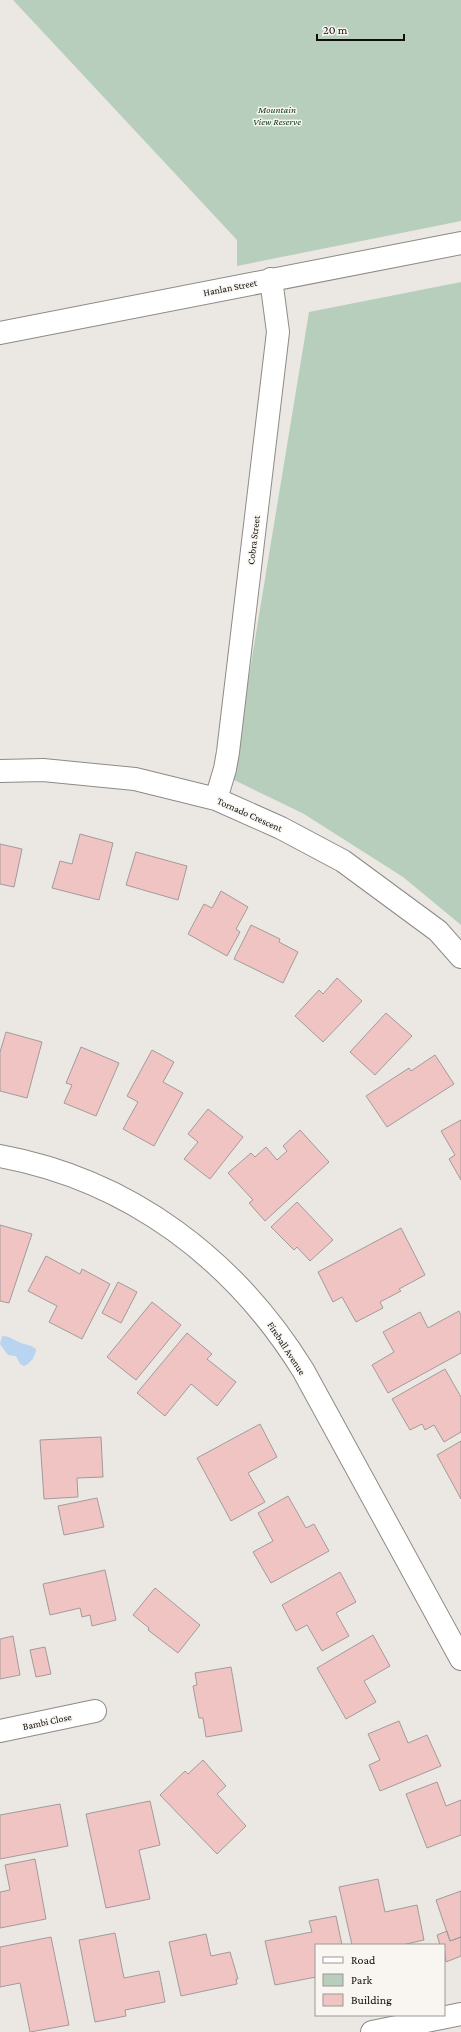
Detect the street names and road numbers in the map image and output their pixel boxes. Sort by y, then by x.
street label: Hanlan Street [202,277,259,298]
street label: Cobra Street [245,514,262,565]
street label: Tornado Crescent [215,795,285,834]
street label: Fireball Avenue [265,1319,308,1378]
street label: Bambi Close [22,1711,73,1732]

